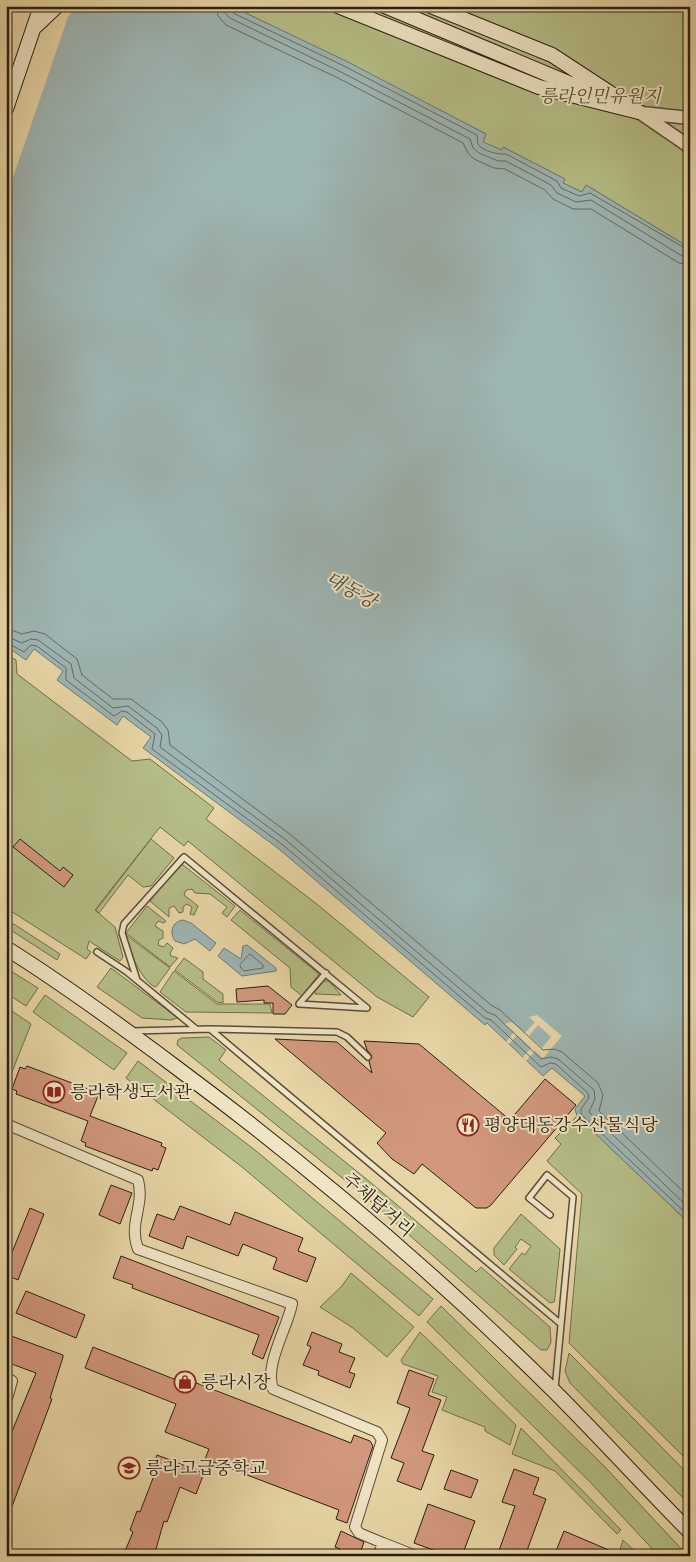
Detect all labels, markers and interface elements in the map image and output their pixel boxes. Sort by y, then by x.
park label: 릉라인민유원지 [539,85,662,108]
water label: 대동강 [321,566,383,615]
library icon: 릉라학생도서관 [42,1080,66,1104]
place label: 릉라학생도서관 [70,1081,192,1104]
restaurant icon: 평양대동강수산물식당 [456,1113,480,1137]
place label: 평양대동강수산물식당 [484,1114,658,1137]
street label: 주체탑거리 [338,1168,418,1242]
shop icon: 릉라시장 [173,1370,197,1394]
place label: 릉라시장 [201,1371,271,1394]
school or university icon: 릉라고급중학교 [117,1456,141,1480]
place label: 릉라고급중학교 [145,1457,267,1480]

